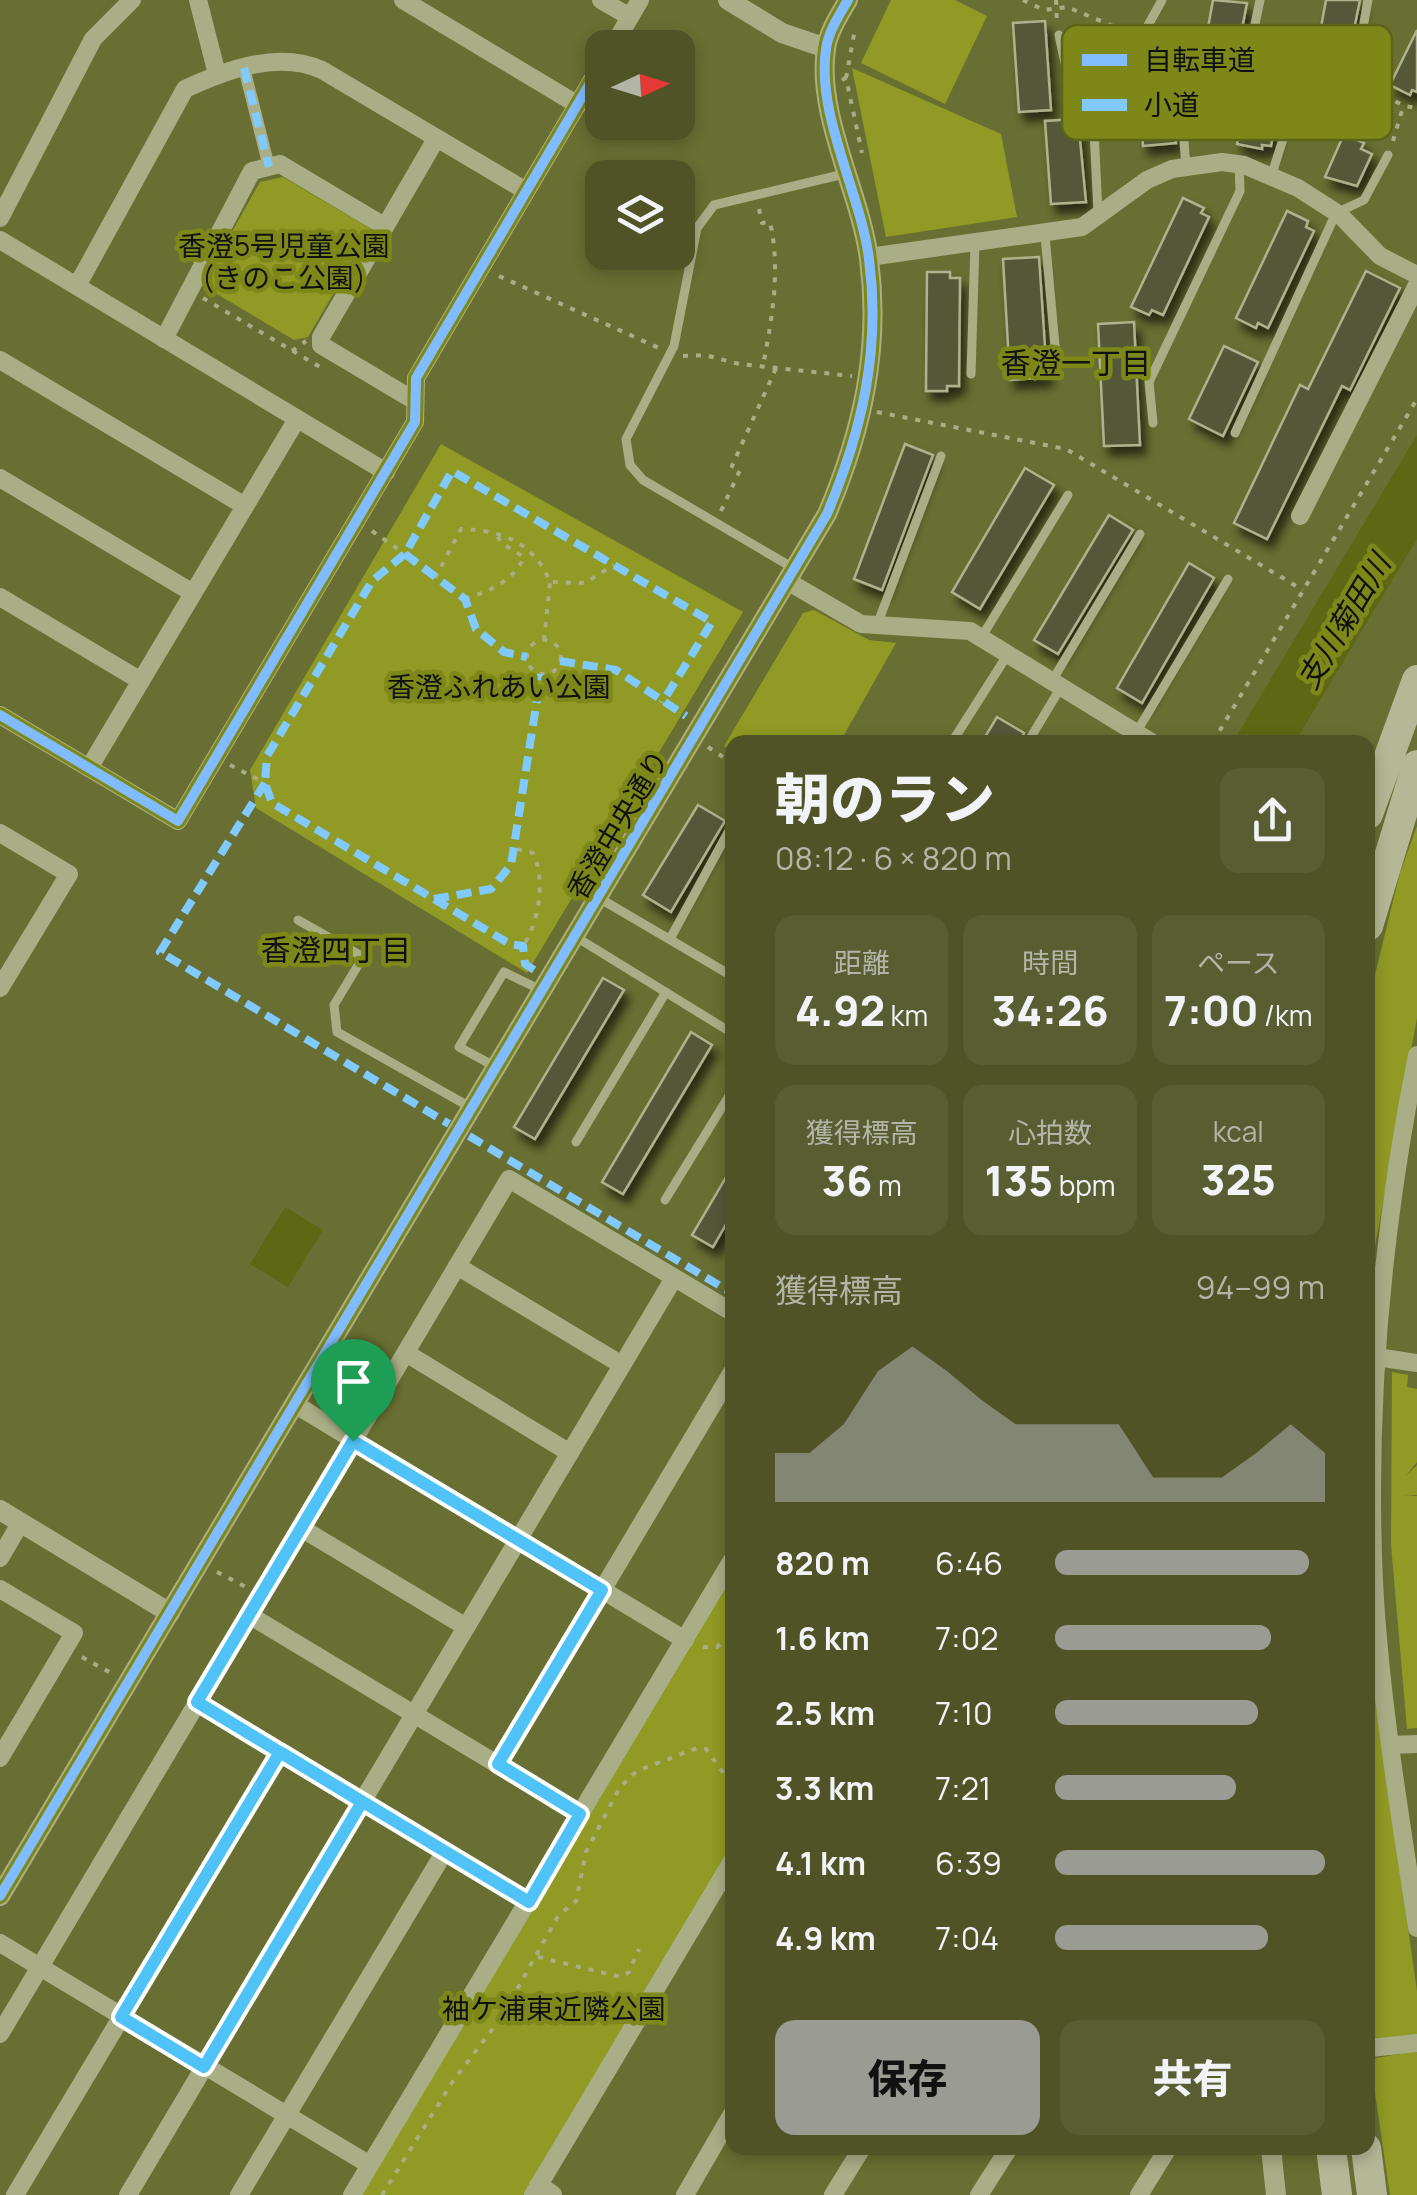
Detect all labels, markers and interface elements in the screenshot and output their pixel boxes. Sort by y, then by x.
legend [1062,25,1392,140]
north arrow [585,30,695,140]
map controls [585,30,695,270]
text: 自転車道 [1144,40,1256,78]
text: 小道 [1144,85,1200,123]
button: layers [585,160,695,270]
park label: 香澄5号児童公園 (きのこ公園) [178,226,390,296]
district label: 香澄一丁目 [1001,342,1151,383]
water label: 支川菊田川 [1287,544,1401,696]
park label: 香澄ふれあい公園 [387,667,611,705]
street label: 香澄中央通り [557,742,677,906]
text: 朝のラン [775,760,995,836]
button: share [1220,768,1325,873]
text: 08:12 · 6 × 820 m [775,836,1012,880]
district label: 香澄四丁目 [261,929,411,970]
text: 距離 [834,943,890,981]
text: 時間 [1022,943,1078,981]
text: ペース [1197,943,1280,981]
text: 4.92 [795,981,885,1039]
text: 34:26 [991,981,1109,1039]
text: 7:00 [1164,981,1259,1039]
text: km [885,996,928,1034]
text: /km [1259,996,1313,1034]
text: kcal [1213,1112,1264,1150]
text: 獲得標高 [806,1113,918,1151]
text: 心拍数 [1008,1113,1092,1151]
text: 325 [1201,1150,1276,1208]
text: 36 [822,1151,872,1209]
text: 135 [984,1151,1053,1209]
text: m [872,1166,902,1204]
text: bpm [1053,1166,1116,1204]
text: 94–99 m [1196,1265,1325,1309]
text: 獲得標高 [775,1268,903,1312]
pin [311,1339,396,1442]
icon: arrive [326,1354,381,1409]
text: 820 m [775,1541,870,1585]
text: 6:46 [935,1541,1003,1585]
text: 1.6 km [775,1616,870,1660]
text: 7:02 [935,1616,998,1660]
text: 2.5 km [775,1691,875,1735]
text: 7:10 [935,1691,993,1735]
text: 3.3 km [775,1766,874,1810]
text: 7:21 [935,1766,991,1810]
text: 4.1 km [775,1841,866,1885]
text: 6:39 [935,1841,1002,1885]
text: 4.9 km [775,1916,876,1960]
text: 7:04 [935,1916,999,1960]
park label: 袖ケ浦東近隣公園 [442,1989,666,2027]
button: 保存 [775,2020,1040,2135]
button: 共有 [1060,2020,1325,2135]

